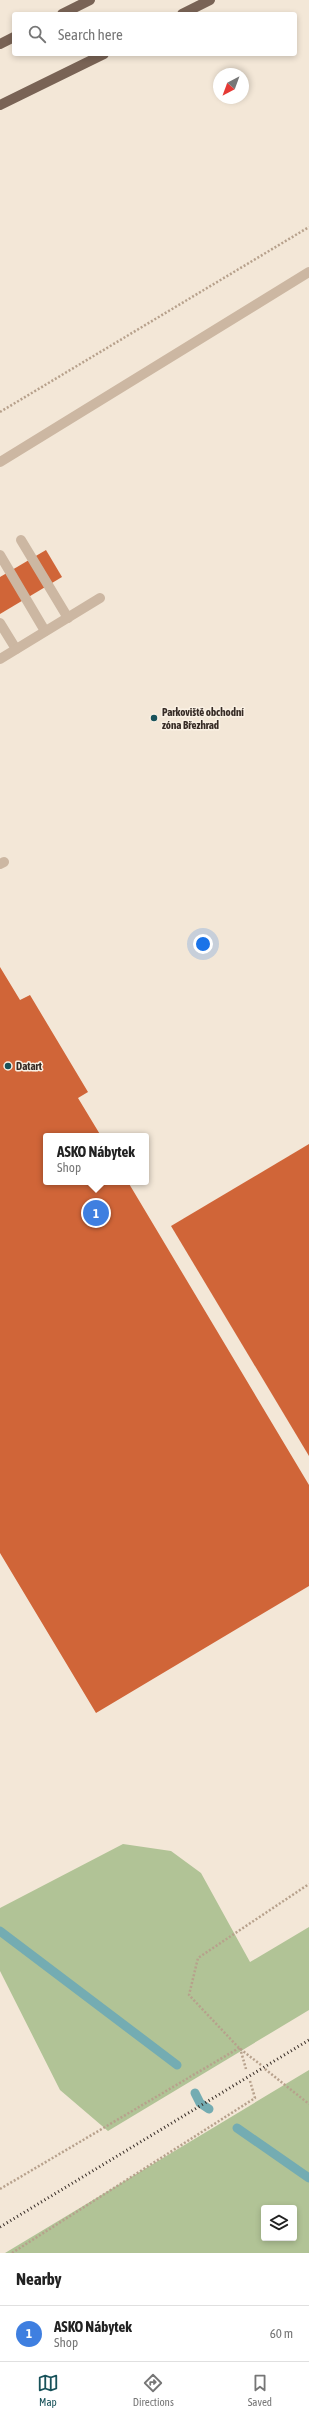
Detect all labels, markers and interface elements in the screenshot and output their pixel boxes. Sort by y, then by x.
search box [12,12,297,56]
icon: search [26,23,48,45]
text: Search here [58,26,123,43]
north arrow [213,68,249,104]
place label: Parkoviště obchodní zóna Březhrad [162,706,244,731]
marker: Parkoviště obchodní zóna Březhrad [149,713,159,723]
your location [193,934,213,954]
place label: Datart [16,1060,43,1072]
marker: Datart [3,1061,13,1071]
popup [43,1133,149,1185]
text: ASKO Nábytek [57,1143,135,1160]
text: Shop [57,1160,81,1175]
pin: 1 [83,1198,109,1228]
map controls [261,2205,297,2241]
button: layers [261,2205,297,2241]
text: Nearby [16,2269,62,2289]
text: ASKO Nábytek [54,2318,132,2335]
text: 1 [26,2326,32,2341]
text: 60 m [270,2326,293,2341]
text: Shop [54,2335,78,2350]
tab: Map [37,2372,59,2408]
tab: Directions [133,2372,174,2408]
tab: Saved [248,2372,272,2408]

